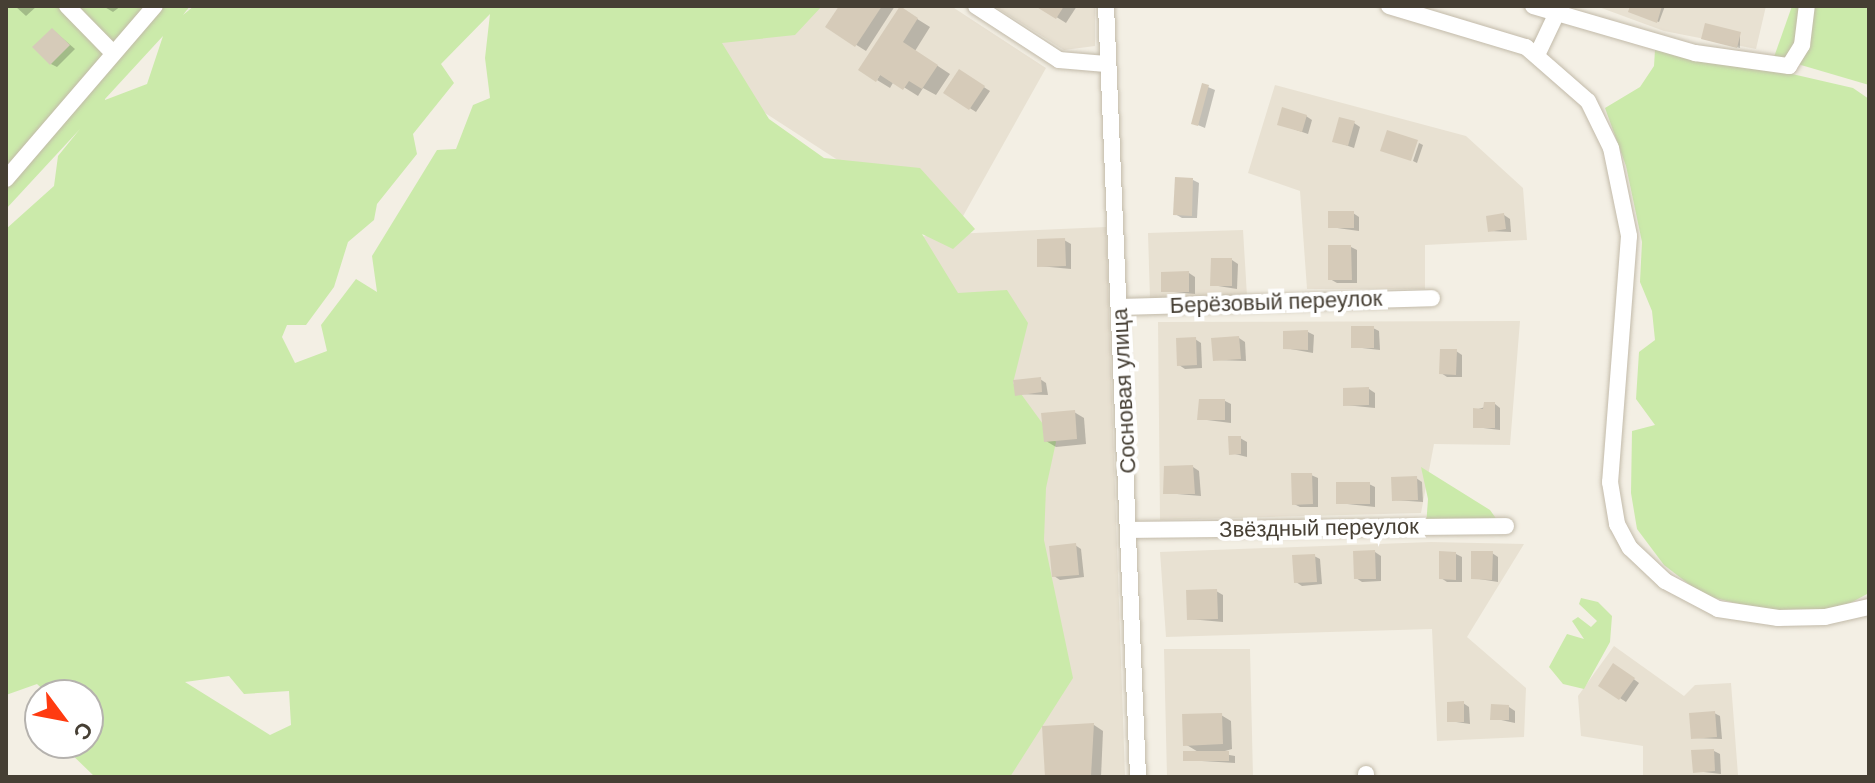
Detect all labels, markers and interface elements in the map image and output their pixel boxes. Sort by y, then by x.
street label: Берёзовый переулок [1169,285,1383,319]
street label: Сосновая улица [1106,308,1142,474]
street label: Звёздный переулок [1219,513,1419,543]
north arrow [24,679,104,759]
text: С [67,716,100,745]

